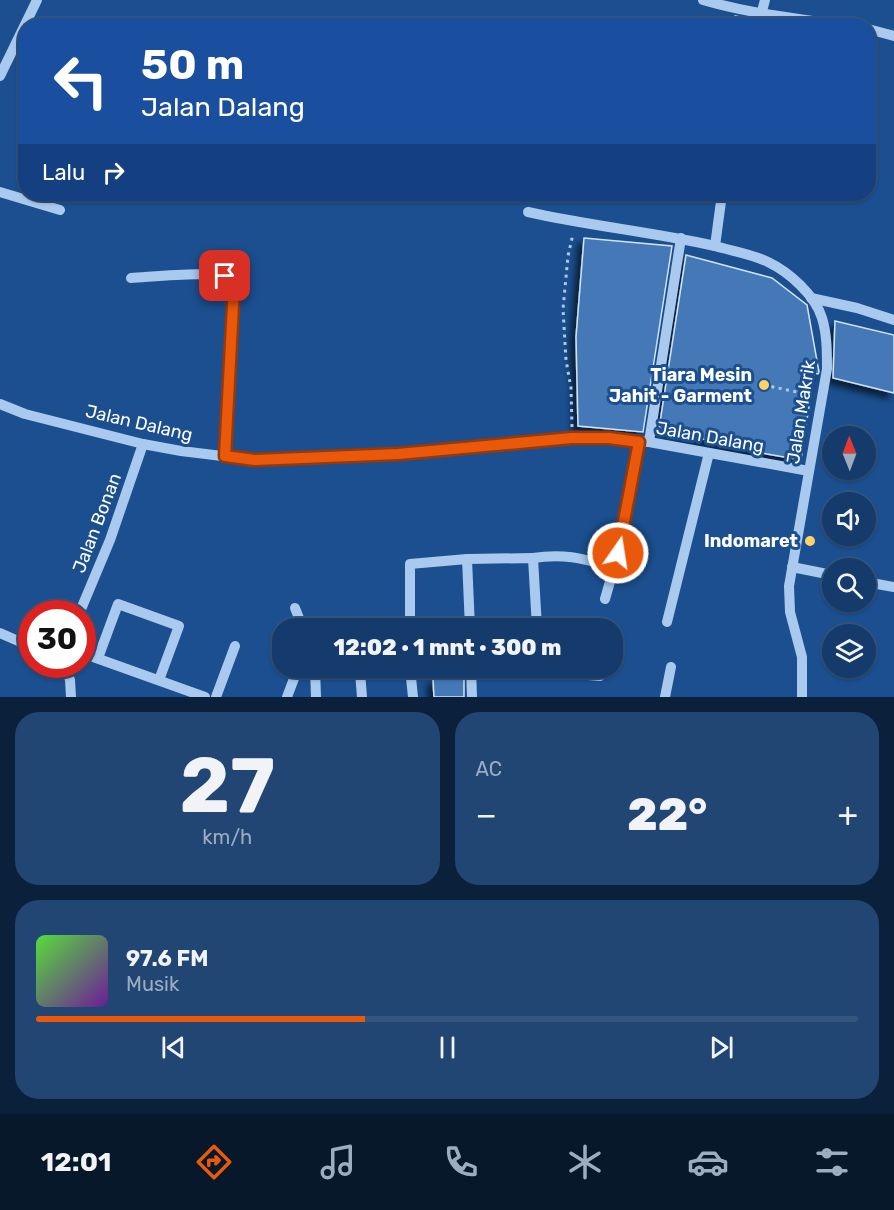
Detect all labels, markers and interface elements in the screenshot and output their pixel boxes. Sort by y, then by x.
text: 50 m [141,40,244,90]
icon: left [42,42,120,120]
text: Jalan Dalang [141,91,305,123]
icon: right [97,156,130,189]
text: Lalu [42,159,85,186]
pin [199,250,250,301]
icon: arrive [208,259,241,292]
street label: Jalan Makrik [782,358,820,466]
place label: Tiara Mesin Jahit - Garment [609,364,752,407]
marker: Tiara Mesin Jahit - Garment [757,378,771,392]
street label: Jalan Dalang [83,400,195,446]
street label: Jalan Dalang [654,417,766,457]
north arrow [822,426,876,480]
map controls [822,426,876,678]
street label: Jalan Bonan [68,470,126,576]
button: sound [822,492,876,546]
position arrow [586,521,650,585]
place label: Indomaret [704,530,798,552]
marker: Indomaret [803,534,817,548]
button: search [822,558,876,612]
speed limit sign: 30 [18,600,96,678]
button: layers [822,624,876,678]
text: 12:02 · 1 mnt · 300 m [334,634,562,661]
text: 27 [180,739,275,832]
text: AC [476,757,502,781]
text: 22° [627,788,707,841]
text: − [476,795,497,834]
text: + [837,795,858,834]
text: km/h [202,825,252,849]
text: 97.6 FM [126,945,208,972]
text: Musik [126,972,179,996]
icon: previous [157,1031,190,1064]
icon: pause [431,1031,464,1064]
icon: next [705,1031,738,1064]
icon: directions [193,1141,235,1183]
icon: music [317,1141,359,1183]
icon: phone [440,1141,482,1183]
icon: climate [564,1141,606,1183]
icon: car [687,1141,729,1183]
icon: filters [811,1141,853,1183]
text: 12:01 [41,1146,111,1178]

